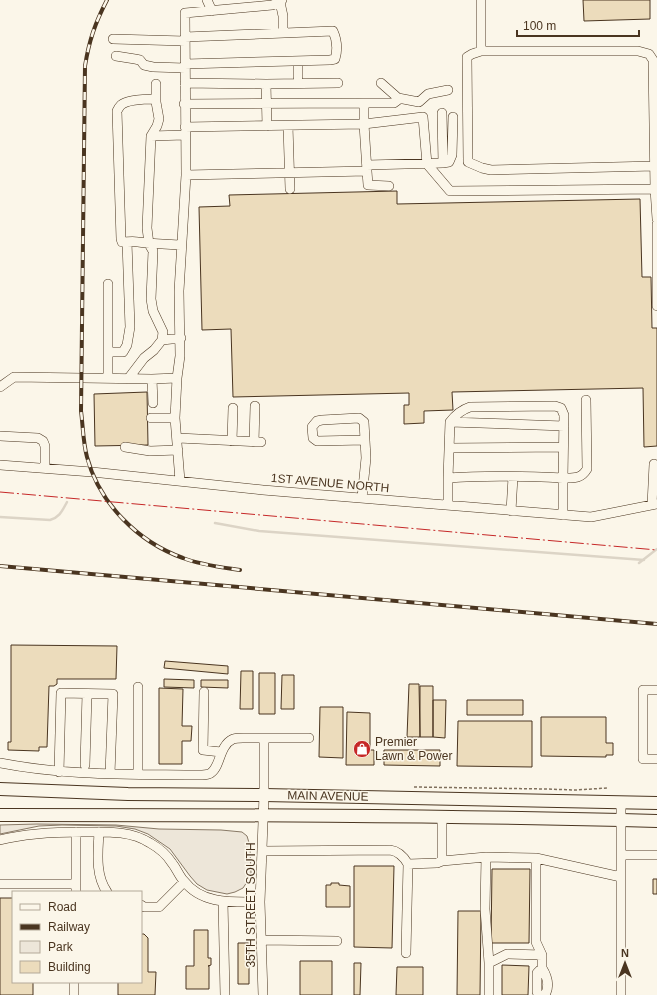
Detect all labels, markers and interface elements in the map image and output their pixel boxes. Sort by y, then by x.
scale bar [517,12,639,38]
text: 100 m [523,19,556,33]
street label: 1ST AVENUE NORTH [270,471,390,495]
place label: Premier Lawn & Power [375,735,452,763]
shop icon: Premier Lawn & Power [352,739,372,759]
street label: MAIN AVENUE [287,788,369,804]
street label: 35TH STREET SOUTH [244,842,258,968]
legend [12,891,142,983]
text: Road [48,900,77,914]
text: Railway [48,920,90,934]
text: Park [48,940,74,954]
north arrow [605,943,645,983]
text: N [621,947,629,959]
text: Building [48,960,91,974]

